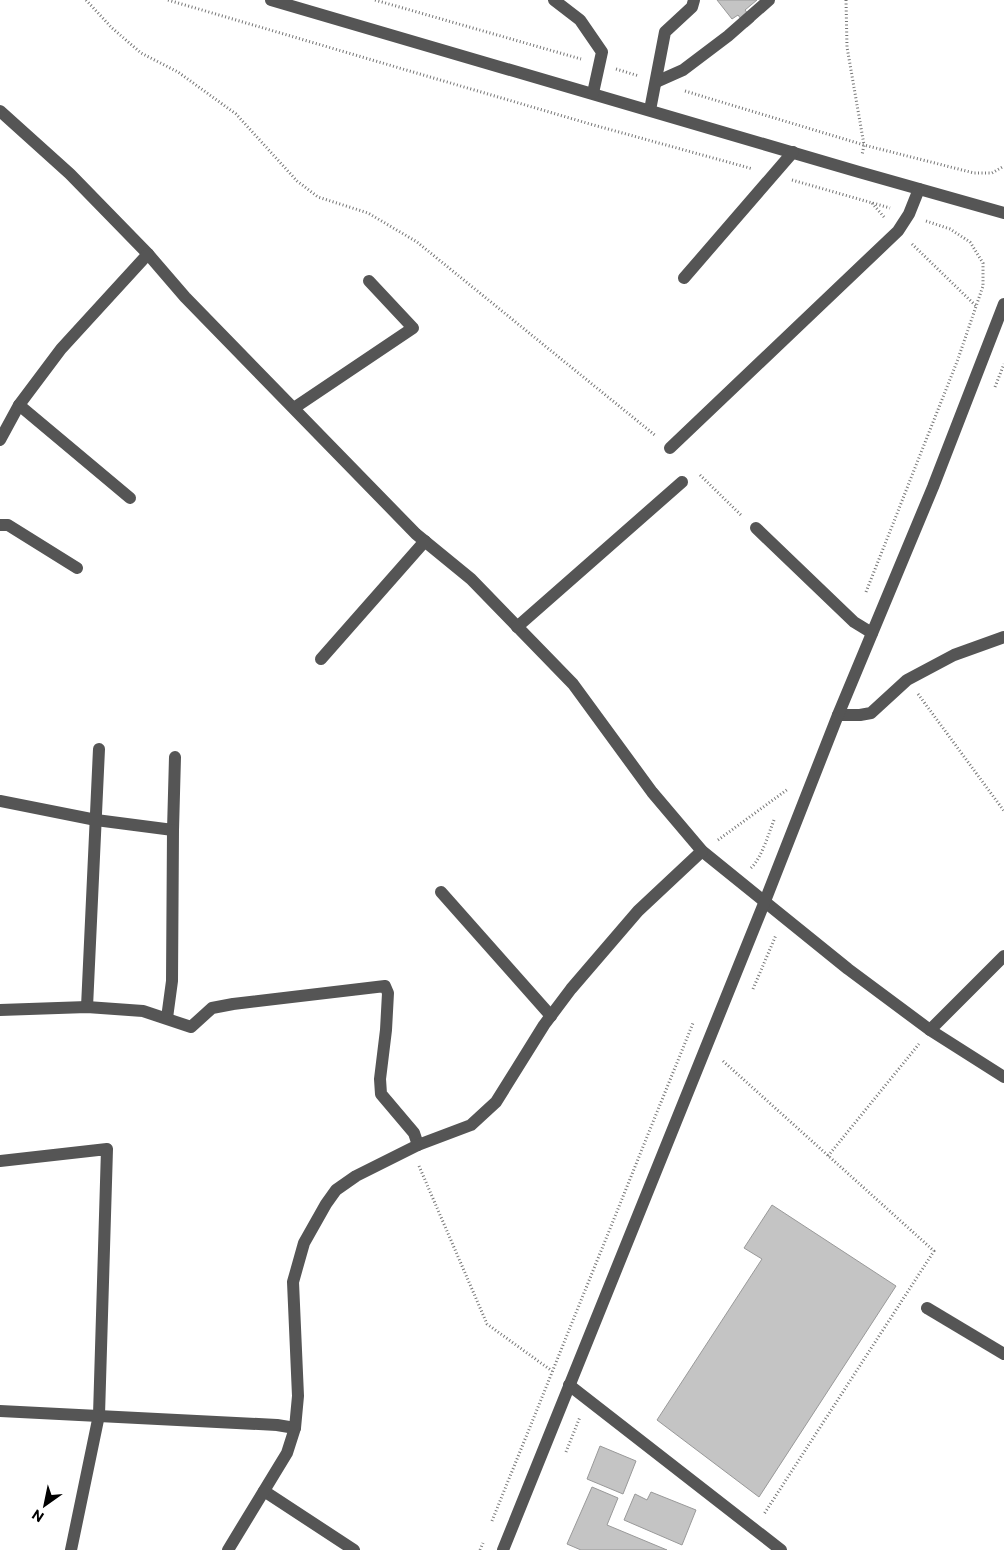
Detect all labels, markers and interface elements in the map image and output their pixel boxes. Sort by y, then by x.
north arrow [20,1480,70,1530]
text: N [29,1506,47,1526]

